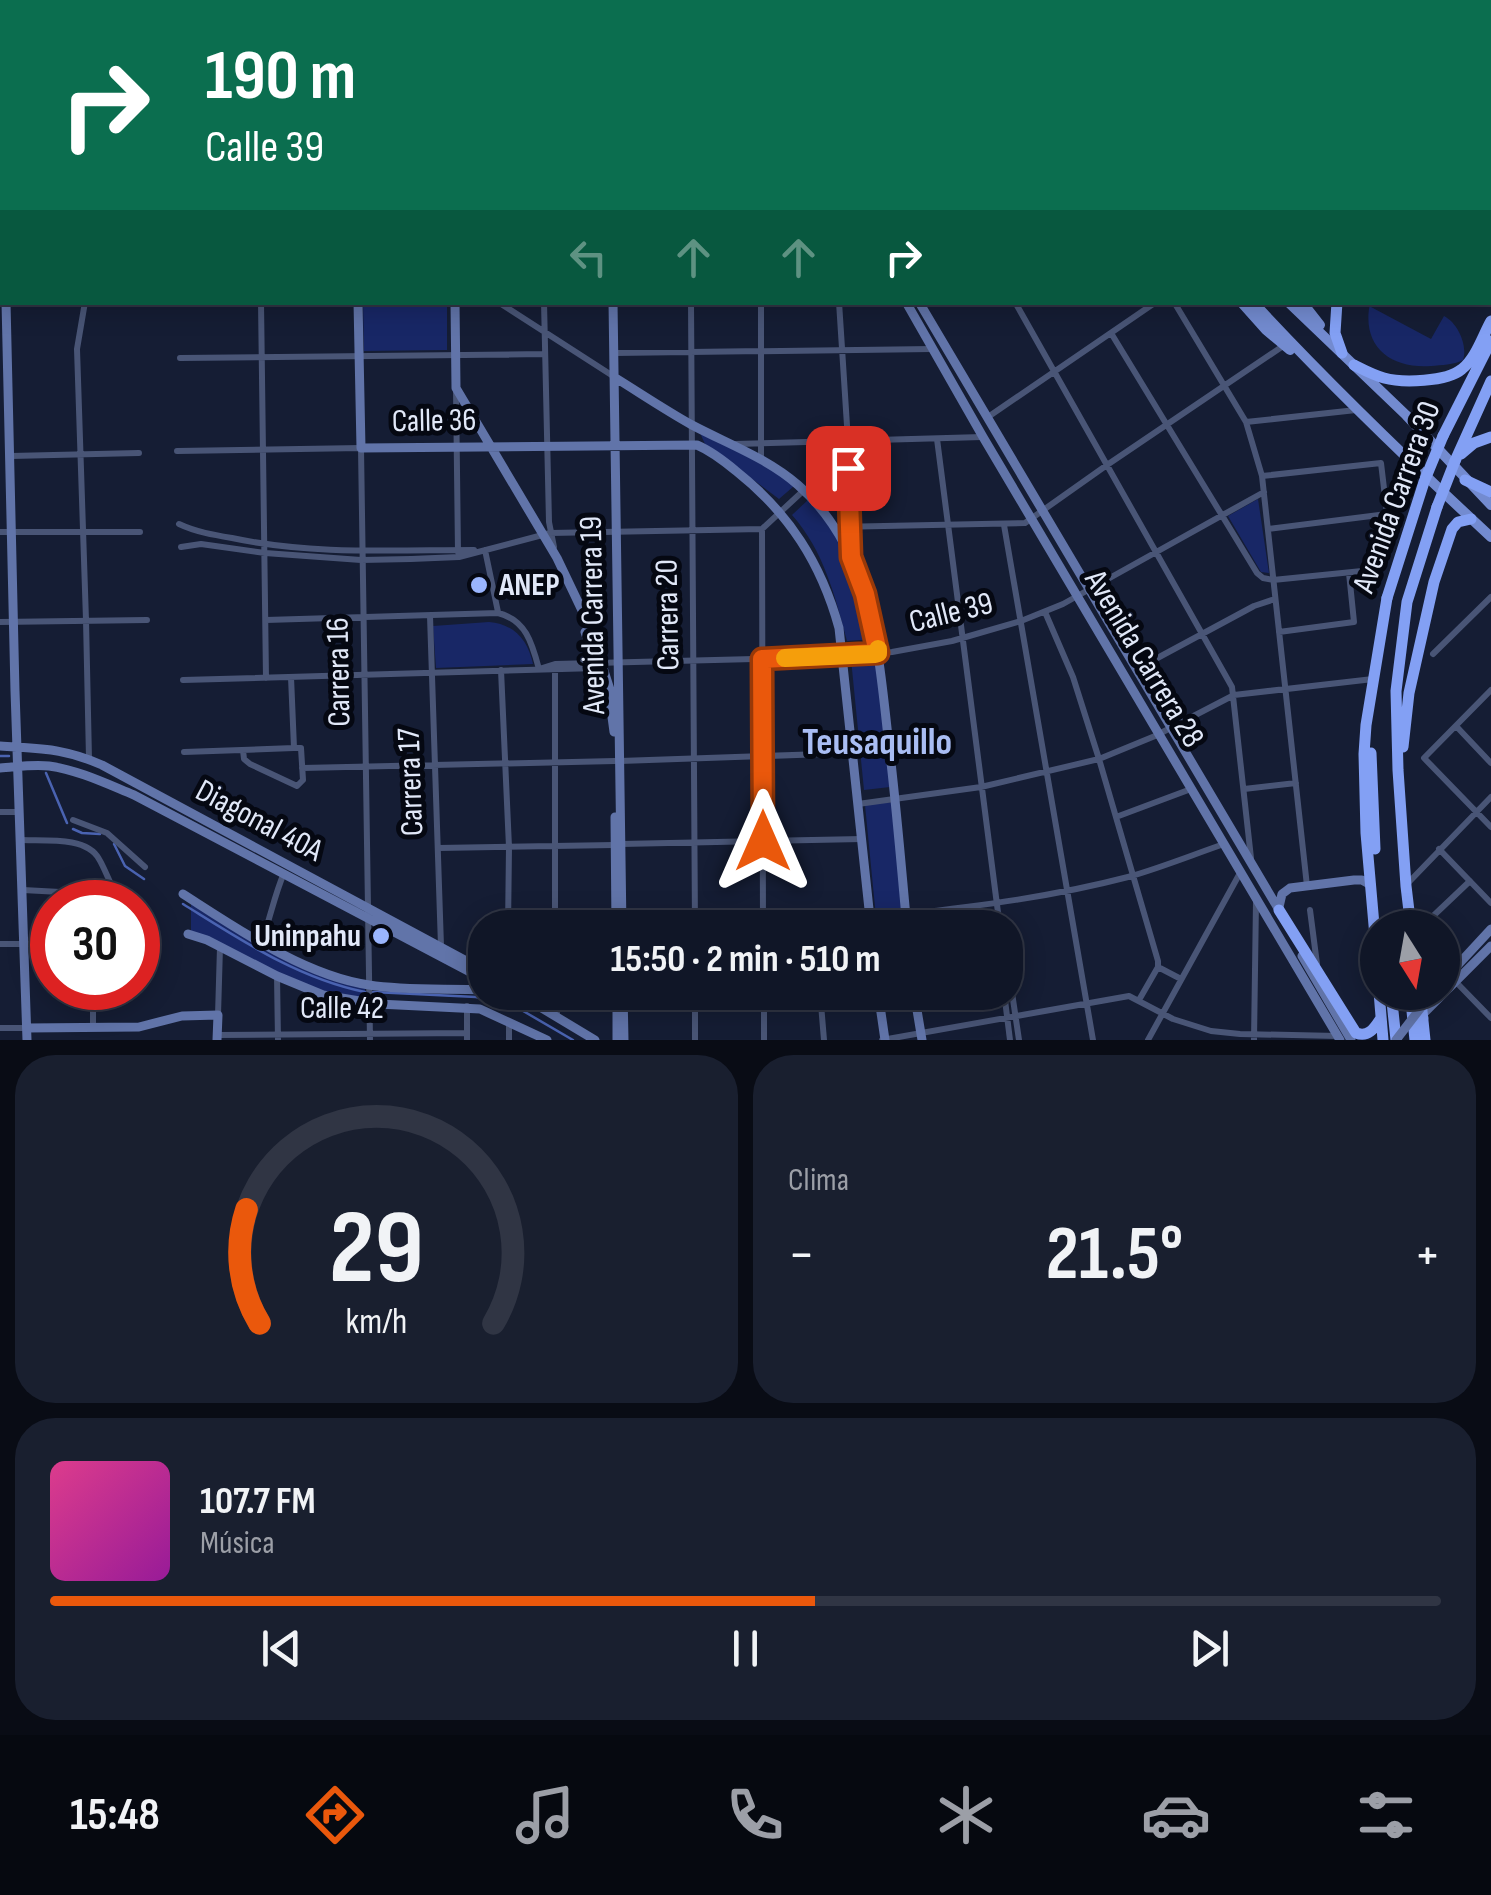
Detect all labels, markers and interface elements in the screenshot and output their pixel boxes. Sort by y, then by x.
text: 190 m [205,35,356,119]
icon: right [40,40,170,170]
text: Calle 39 [205,120,324,175]
icon: left [561,230,616,285]
icon: ahead [666,230,721,285]
icon: ahead [771,230,826,285]
icon: right [876,230,931,285]
street label: Avenida Carrera 30 [1344,396,1450,599]
street label: Calle 36 [391,401,477,441]
pin [806,426,891,511]
icon: arrive [821,441,876,496]
street label: Avenida Carrera 19 [572,516,614,715]
street label: Carrera 20 [648,559,688,671]
street label: Avenida Carrera 28 [1075,562,1212,755]
place label: ANEP [498,566,560,605]
marker: ANEP [468,574,490,596]
street label: Calle 39 [905,584,997,642]
street label: Carrera 16 [319,617,359,727]
district label: Teusaquillo [802,720,952,765]
street label: Carrera 17 [390,727,432,837]
street label: Diagonal 40A [189,771,329,871]
position arrow [711,789,815,893]
speed limit sign: 30 [30,880,160,1010]
north arrow [1360,910,1460,1010]
map controls [1360,910,1460,1010]
place label: Uninpahu [254,917,361,956]
marker: Uninpahu [370,925,392,947]
text: 15:50 · 2 min · 510 m [611,937,880,982]
street label: Calle 42 [300,989,384,1028]
text: Clima [788,1161,849,1200]
text: 29 [329,1187,424,1312]
text: 21.5° [1046,1210,1183,1301]
text: − [788,1222,815,1289]
text: + [1414,1222,1441,1289]
text: km/h [346,1301,407,1344]
text: 107.7 FM [200,1479,316,1524]
text: Música [200,1524,275,1563]
icon: previous [254,1621,309,1676]
icon: pause [718,1621,773,1676]
icon: next [1182,1621,1237,1676]
icon: directions [300,1780,370,1850]
icon: music [510,1780,580,1850]
icon: phone [720,1780,790,1850]
icon: climate [931,1780,1001,1850]
icon: car [1141,1780,1211,1850]
icon: filters [1351,1780,1421,1850]
text: 15:48 [70,1788,160,1843]

